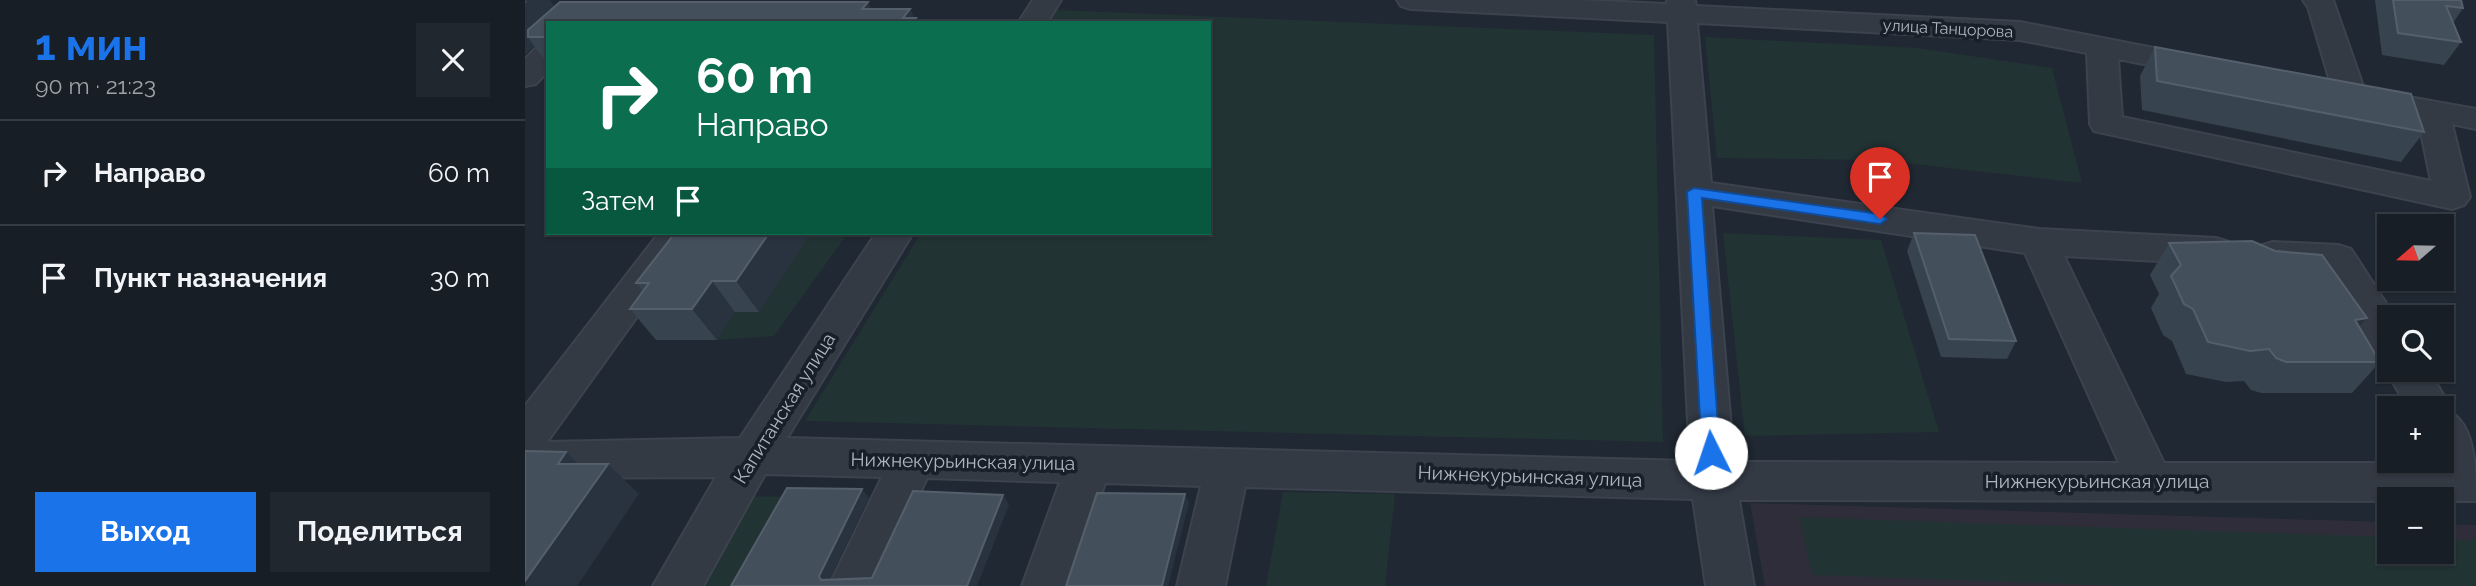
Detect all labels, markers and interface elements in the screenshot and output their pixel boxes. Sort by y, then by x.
street label: улица Танцорова [1882,16,2014,41]
text: 1 мин [35,21,148,70]
button: close [416,23,490,97]
text: 60 m [696,47,813,104]
icon: right [581,49,672,140]
text: 90 m · 21:23 [35,72,156,99]
text: Направо [696,106,828,143]
pin [1850,147,1910,219]
icon: right [35,154,73,192]
text: Направо [94,158,205,188]
text: 60 m [428,158,490,188]
icon: arrive [1861,158,1899,196]
icon: arrive [669,182,707,220]
text: Затем [581,186,655,216]
north arrow [2377,214,2453,290]
map controls [2377,214,2454,564]
icon: arrive [35,259,73,297]
text: Пункт назначения [94,263,327,293]
text: 30 m [430,263,490,293]
button: search [2377,305,2454,382]
street label: Капитанская улица [729,329,839,487]
button: + [2377,396,2454,473]
position arrow [1674,416,1748,490]
street label: Нижнекурьинская улица [851,448,1075,474]
street label: Нижнекурьинская улица [1417,461,1643,491]
street label: Нижнекурьинская улица [1985,470,2209,492]
button: − [2377,487,2454,564]
button: Выход [35,492,256,572]
button: Поделиться [270,492,490,572]

